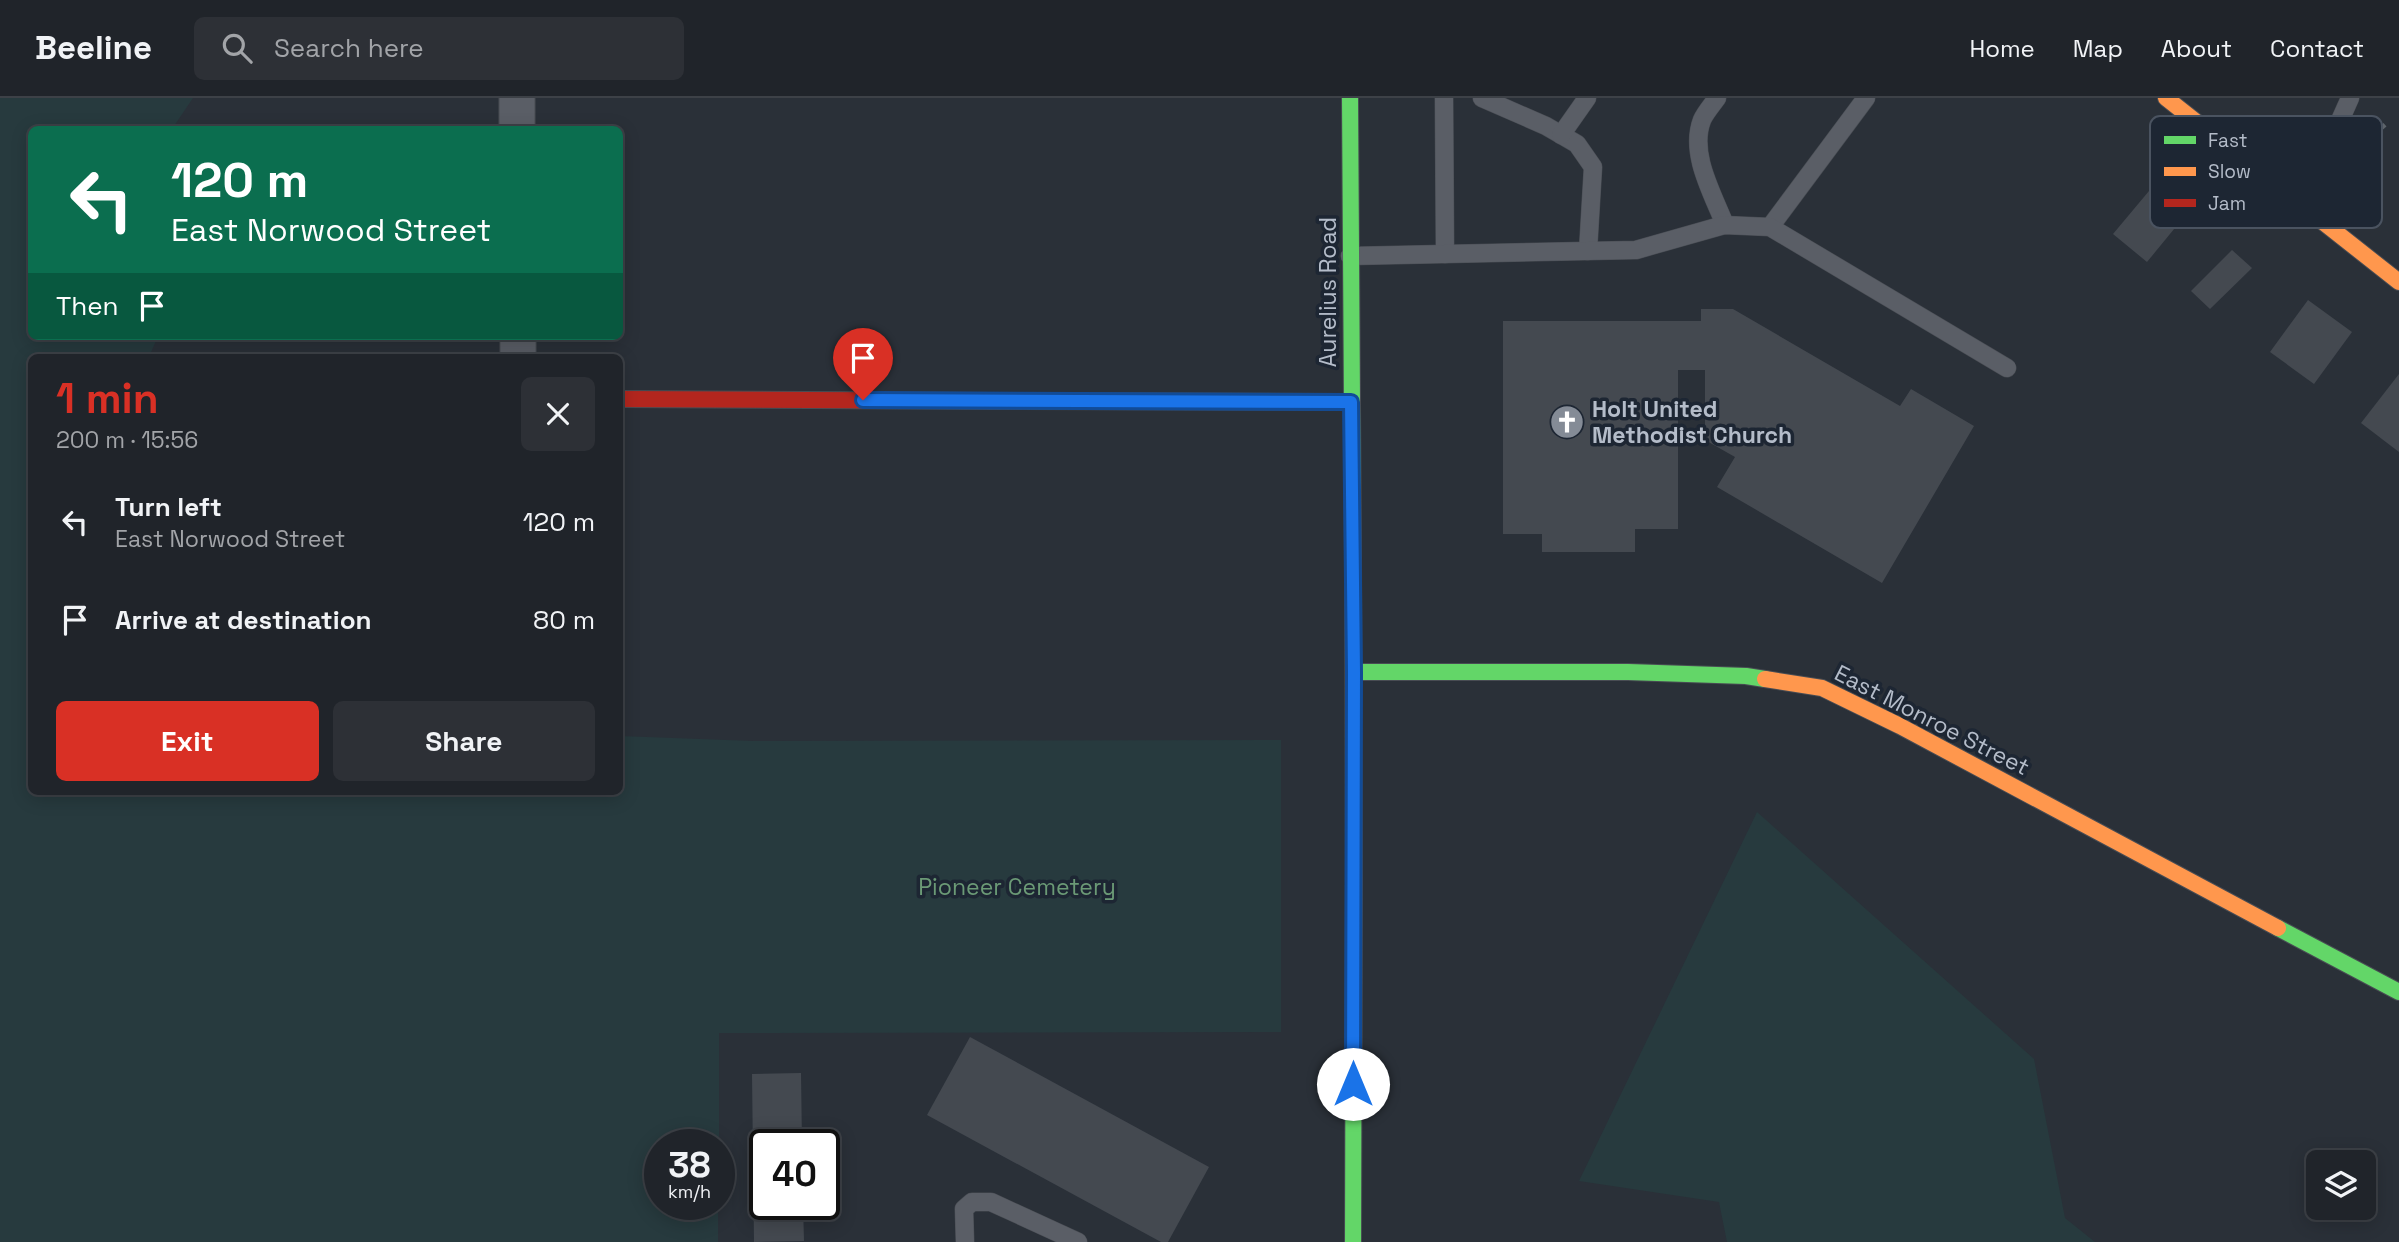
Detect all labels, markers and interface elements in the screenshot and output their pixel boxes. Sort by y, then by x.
search box [194,17,684,80]
text: Beeline [35,27,152,69]
icon: search [218,29,256,67]
text: Search here [274,31,424,65]
text: Home [1969,33,2035,64]
text: Map [2073,33,2123,64]
text: About [2161,33,2232,64]
text: Contact [2270,33,2364,64]
legend [2150,116,2382,228]
text: Fast [2208,128,2248,153]
text: 120 m [171,149,308,211]
icon: left [56,154,147,245]
text: Slow [2208,159,2251,184]
text: Jam [2208,191,2246,216]
text: East Norwood Street [171,210,491,250]
street label: Aurelius Road [1313,217,1343,367]
icon: arrive [133,287,171,325]
text: Then [56,289,119,323]
pin [833,328,893,400]
icon: arrive [844,339,882,377]
text: 1 min [56,372,159,425]
button: close [521,377,595,451]
place label: Holt United Methodist Church [1592,394,1792,450]
church icon: Holt United Methodist Church [1548,403,1586,441]
text: 200 m · 15:56 [56,425,198,455]
text: Turn left [115,490,222,524]
icon: left [56,503,94,541]
text: 120 m [523,505,595,539]
text: East Norwood Street [115,524,345,554]
icon: arrive [56,601,94,639]
text: Arrive at destination [115,603,372,637]
text: 80 m [533,603,595,637]
street label: East Monroe Street [1829,658,2035,782]
button: Exit [56,701,319,781]
button: Share [333,701,595,781]
park label: Pioneer Cemetery [918,872,1116,902]
position arrow [1316,1047,1390,1121]
speed limit sign: 40 [749,1129,840,1220]
text: 38 [668,1143,711,1187]
map controls [2306,1150,2376,1220]
button: layers [2306,1150,2376,1220]
text: km/h [668,1180,711,1203]

